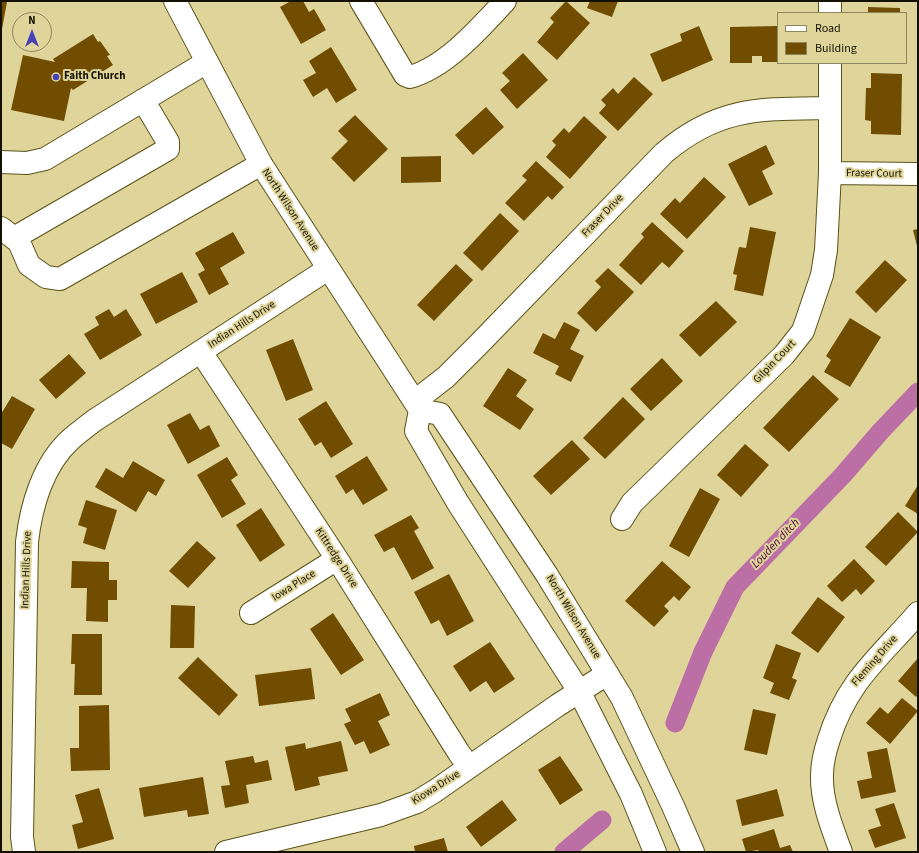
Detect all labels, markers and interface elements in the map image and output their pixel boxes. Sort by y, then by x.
north arrow [12,12,52,52]
legend [777,12,907,64]
text: N [28,13,36,28]
text: Road [815,20,841,37]
text: Building [815,40,857,57]
place label: Faith Church [64,70,125,84]
marker: Faith Church [51,72,61,82]
street label: North Wilson Avenue [258,166,322,254]
street label: Fraser Court [846,167,902,181]
street label: Fraser Drive [579,192,627,240]
street label: Indian Hills Drive [206,298,278,352]
street label: Gilpin Court [751,338,799,386]
water label: Louden ditch [749,516,803,572]
street label: Kittredge Drive [312,526,360,590]
street label: Indian Hills Drive [19,531,35,609]
street label: Iowa Place [270,567,318,605]
street label: North Wilson Avenue [543,573,603,661]
street label: Fleming Drive [849,633,901,689]
street label: Kiowa Drive [409,768,463,808]

